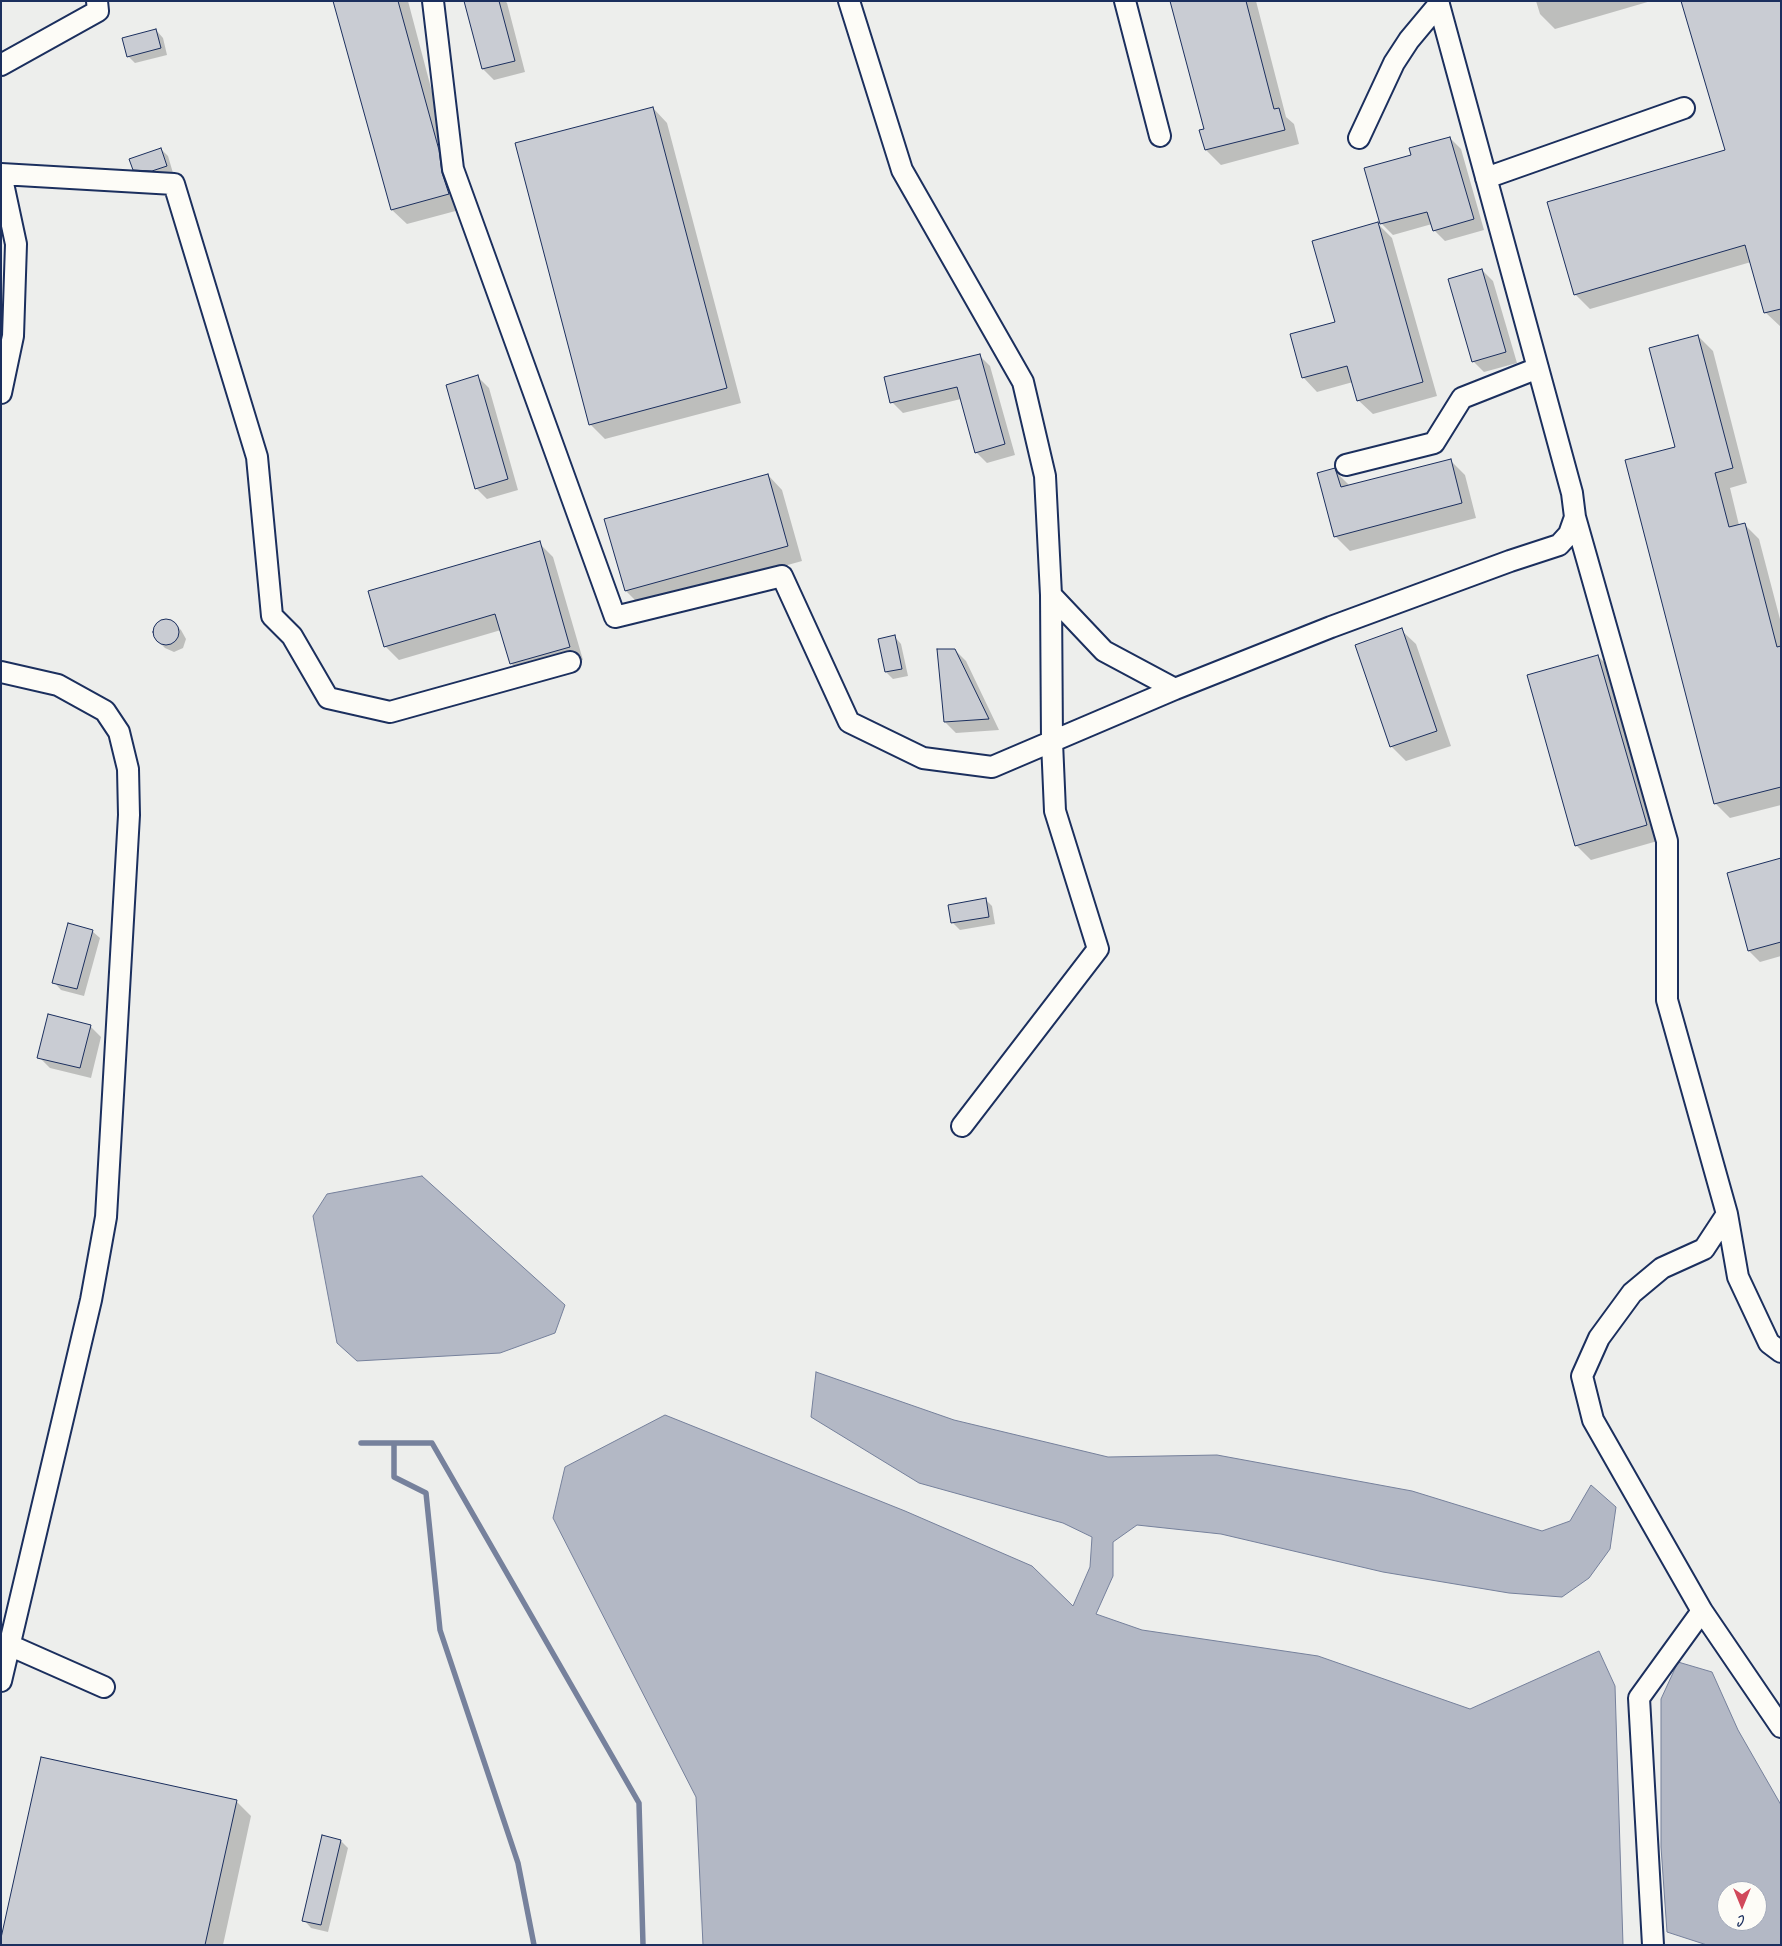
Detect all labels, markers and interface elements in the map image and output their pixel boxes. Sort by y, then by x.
north arrow [1717,1881,1767,1931]
text: С [1739,1912,1745,1929]

